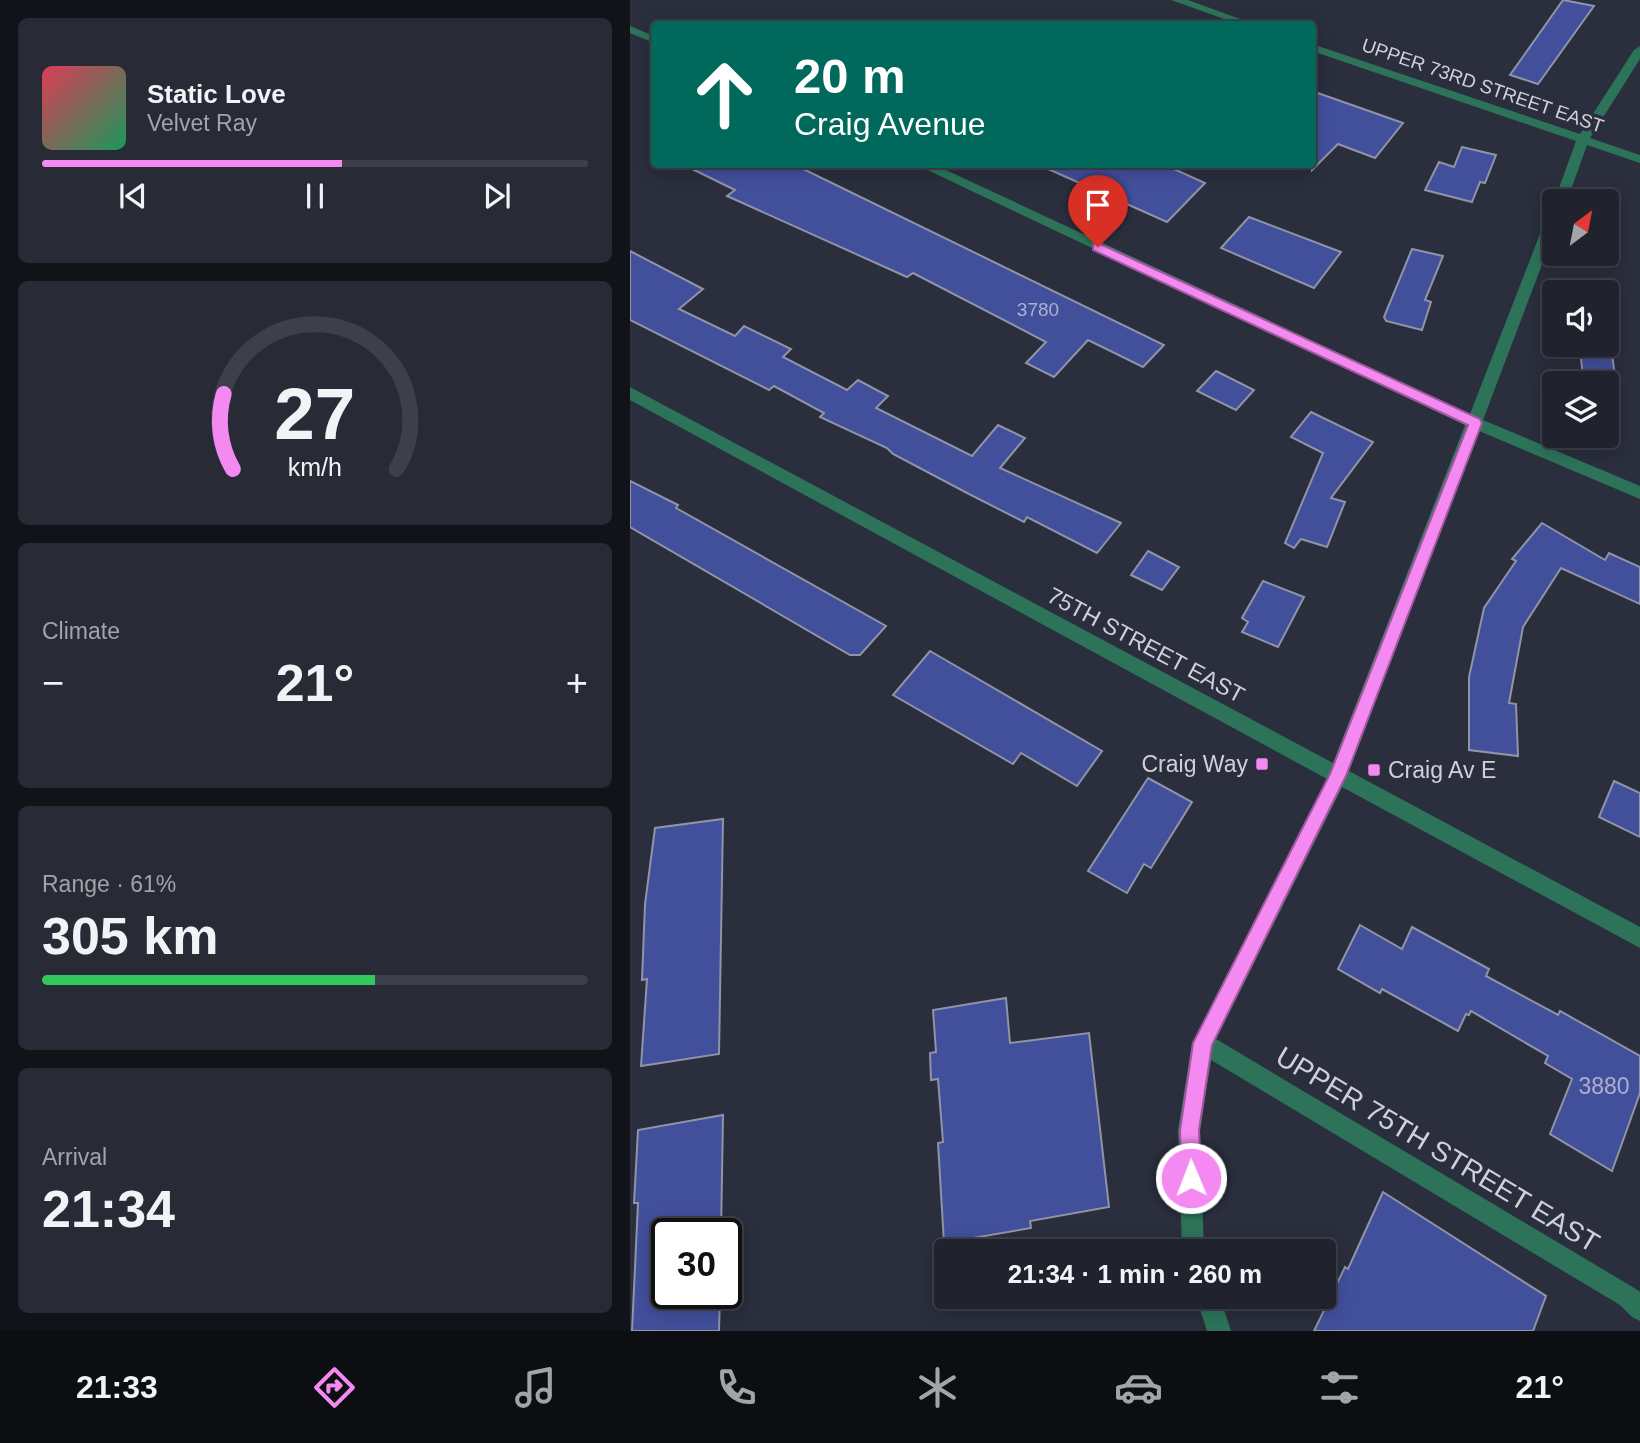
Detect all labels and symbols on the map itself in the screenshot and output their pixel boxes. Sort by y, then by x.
street label: UPPER 73RD STREET EAST [1359,34,1607,137]
pin [1068,175,1128,247]
north arrow [1542,189,1619,266]
house number: 3780 [1017,299,1059,320]
street label: 75TH STREET EAST [1043,582,1249,708]
place label: Craig Way [1142,751,1248,777]
marker: Craig Way [1254,756,1270,772]
place label: Craig Av E [1388,757,1496,783]
marker: Craig Av E [1366,762,1382,778]
street label: UPPER 75TH STREET EAST [1271,1041,1605,1258]
house number: 3880 [1578,1073,1630,1099]
position arrow [1154,1141,1228,1215]
speed limit sign: 30 [651,1218,742,1309]

